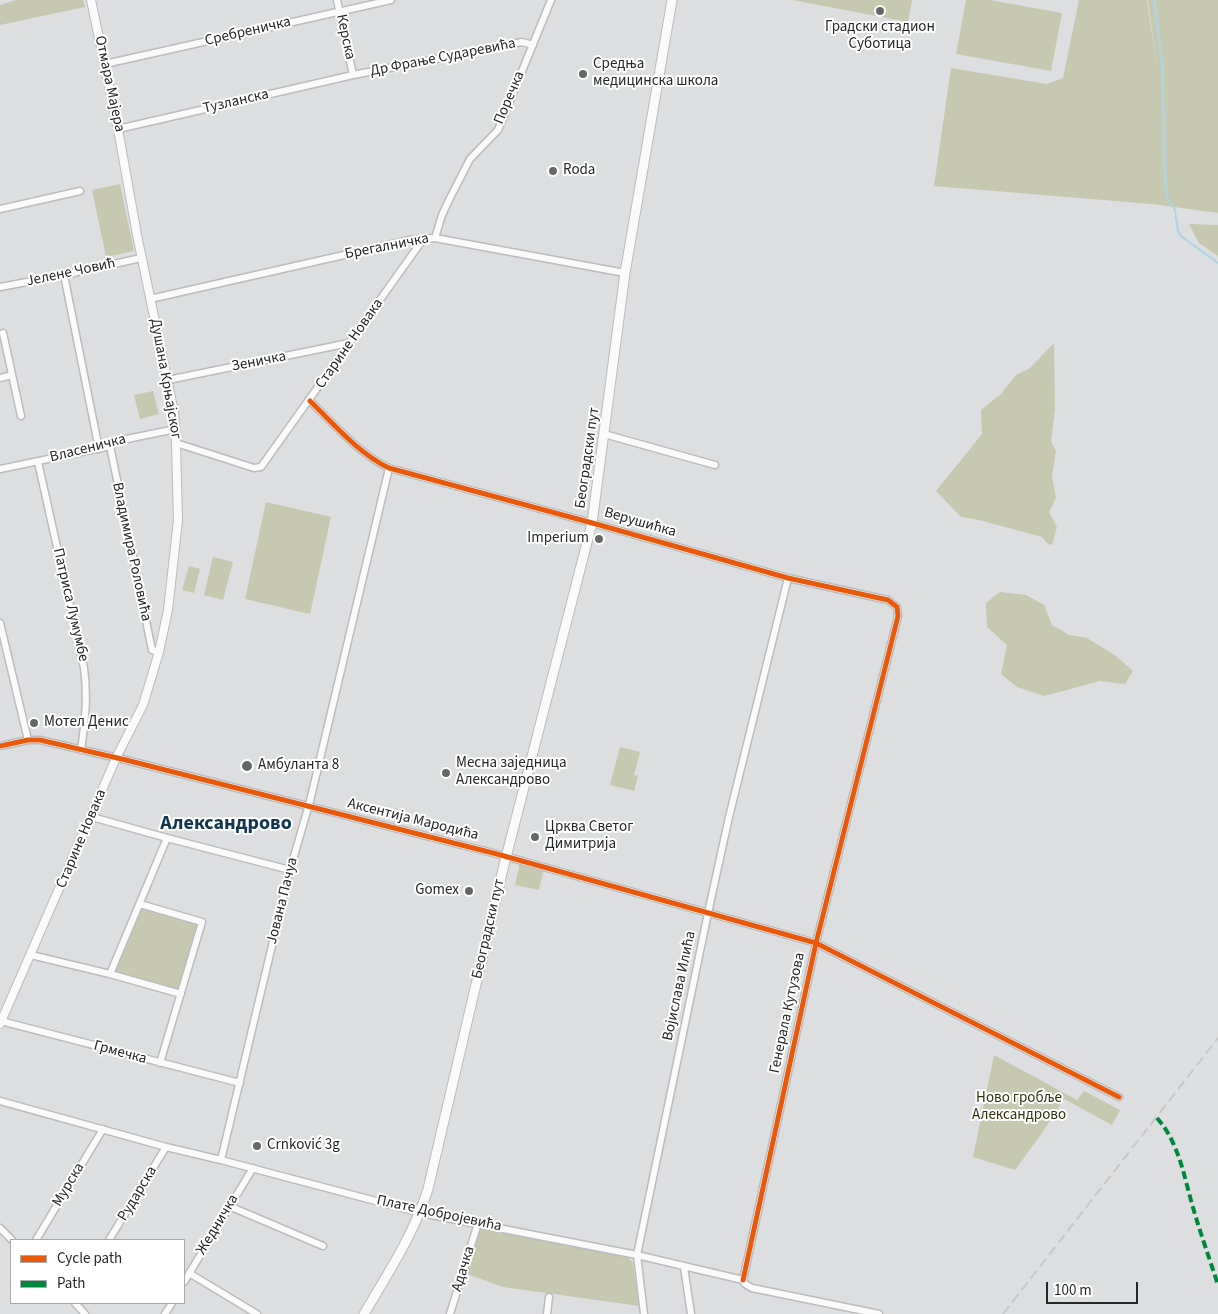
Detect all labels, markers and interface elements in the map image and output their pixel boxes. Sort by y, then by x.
marker: Градски стадион Суботица [874,5,886,17]
street label: Сребреничка [203,13,293,51]
street label: Керска [331,13,359,61]
place label: Градски стадион Суботица [825,19,935,54]
street label: Отмара Мајера [90,34,128,134]
street label: Др Фрање Сударевића [369,35,517,81]
place label: Средња медицинска школа [593,56,718,91]
marker: Средња медицинска школа [577,68,589,80]
street label: Поречка [491,69,529,127]
street label: Тузланска [201,86,271,118]
place label: Roda [563,162,595,180]
marker: Roda [547,165,559,177]
street label: Брегалничка [344,230,430,264]
street label: Јелене Човић [25,255,117,291]
street label: Старине Новака [312,295,388,393]
street label: Душана Крњајског [146,317,184,441]
street label: Зеничка [230,348,288,376]
street label: Београдски пут [572,406,604,510]
street label: Власеничка [48,431,128,467]
street label: Владимира Роловића [107,481,155,623]
street label: Верушићка [602,504,678,542]
place label: Imperium [527,530,589,548]
marker: Imperium [593,533,605,545]
street label: Патриса Лумумбе [48,546,92,664]
place label: Мотел Денис [44,714,129,732]
marker: Мотел Денис [28,717,40,729]
place label: Месна заједница Александрово [456,755,567,790]
place label: Амбуланта 8 [258,757,339,775]
marker: Амбуланта 8 [240,759,254,773]
marker: Месна заједница Александрово [440,767,452,779]
street label: Старине Новака [53,787,111,891]
street label: Аксентија Мародића [346,795,480,845]
district label: Александрово [160,813,292,837]
place label: Црква Светог Димитрија [545,819,633,854]
marker: Црква Светог Димитрија [529,831,541,843]
street label: Јована Пачуа [264,856,302,946]
street label: Београдски пут [469,877,509,981]
place label: Gomex [415,882,459,900]
marker: Gomex [463,885,475,897]
street label: Војислава Илића [660,929,700,1043]
street label: Генерала Кутузова [766,951,810,1075]
street label: Грмечка [91,1037,149,1069]
park label: Ново гробље Александрово [972,1090,1066,1125]
place label: Crnković 3g [267,1137,340,1155]
marker: Crnković 3g [251,1140,263,1152]
street label: Мурска [49,1160,89,1210]
street label: Рударска [115,1163,161,1225]
street label: Жедничка [193,1192,243,1258]
street label: Плате Добројевића [375,1192,503,1236]
legend [10,1239,185,1304]
street label: Адачка [449,1244,479,1294]
text: Cycle path [57,1248,122,1269]
scale bar [1048,1272,1140,1304]
text: Path [57,1273,85,1294]
text: 100 m [1054,1280,1092,1301]

